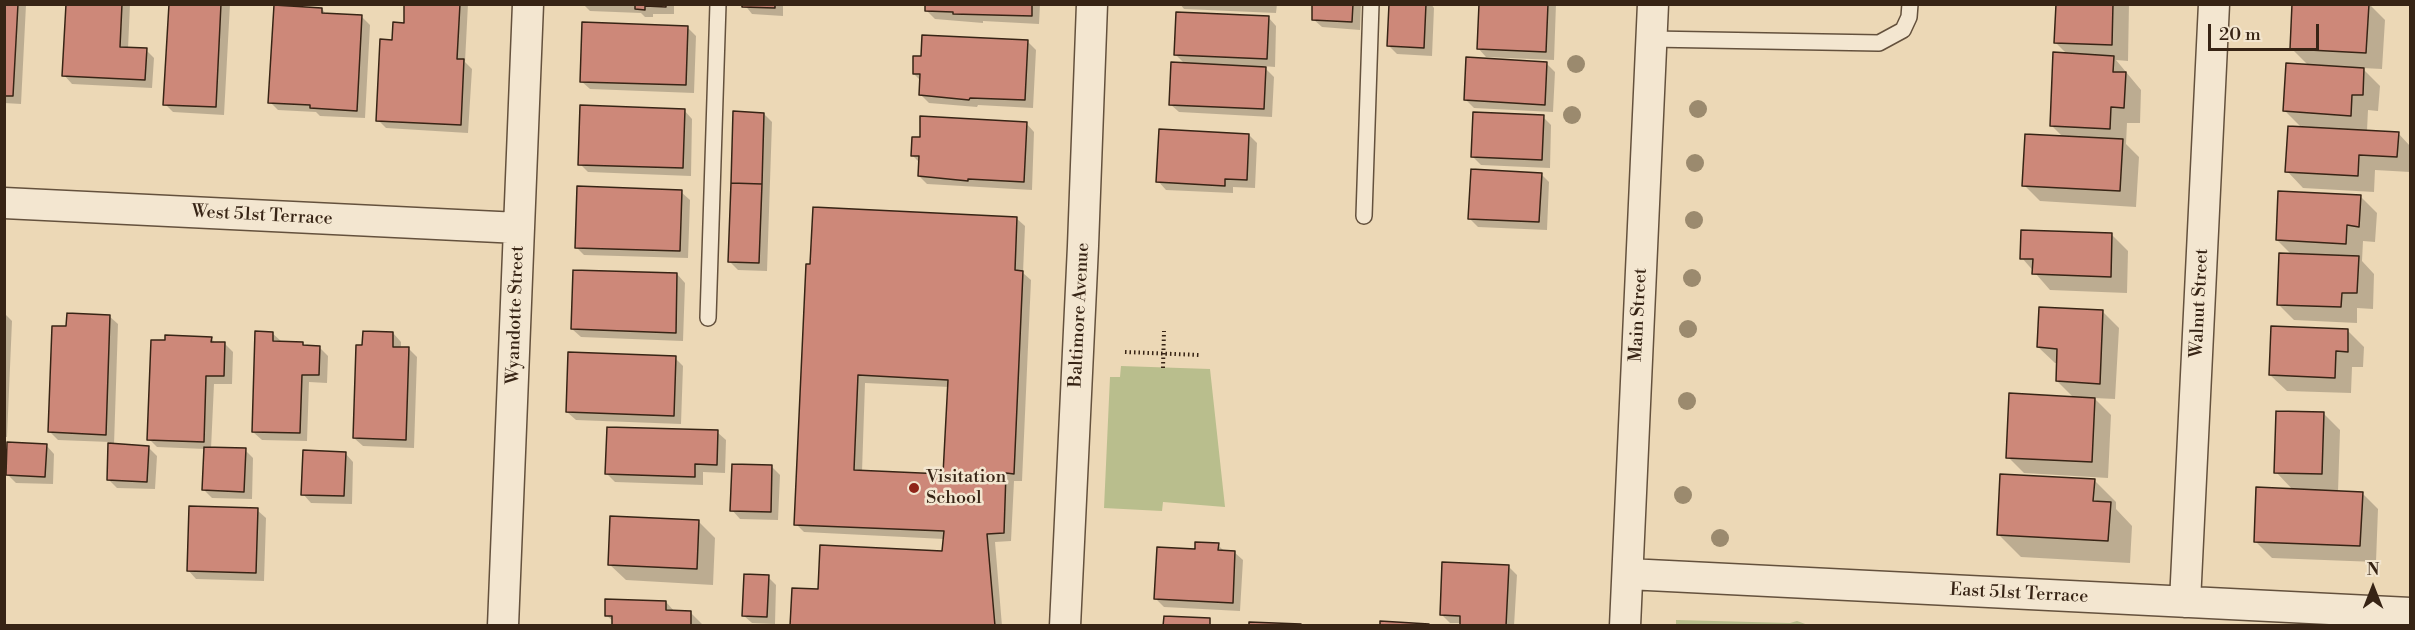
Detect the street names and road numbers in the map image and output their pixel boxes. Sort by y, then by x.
street label: West 51st Terrace [191,202,333,230]
street label: Baltimore Avenue [1065,242,1095,388]
street label: Wyandotte Street [503,245,529,385]
street label: Walnut Street [2186,248,2214,358]
street label: Main Street [1626,267,1652,363]
street label: East 51st Terrace [1949,580,2089,608]

